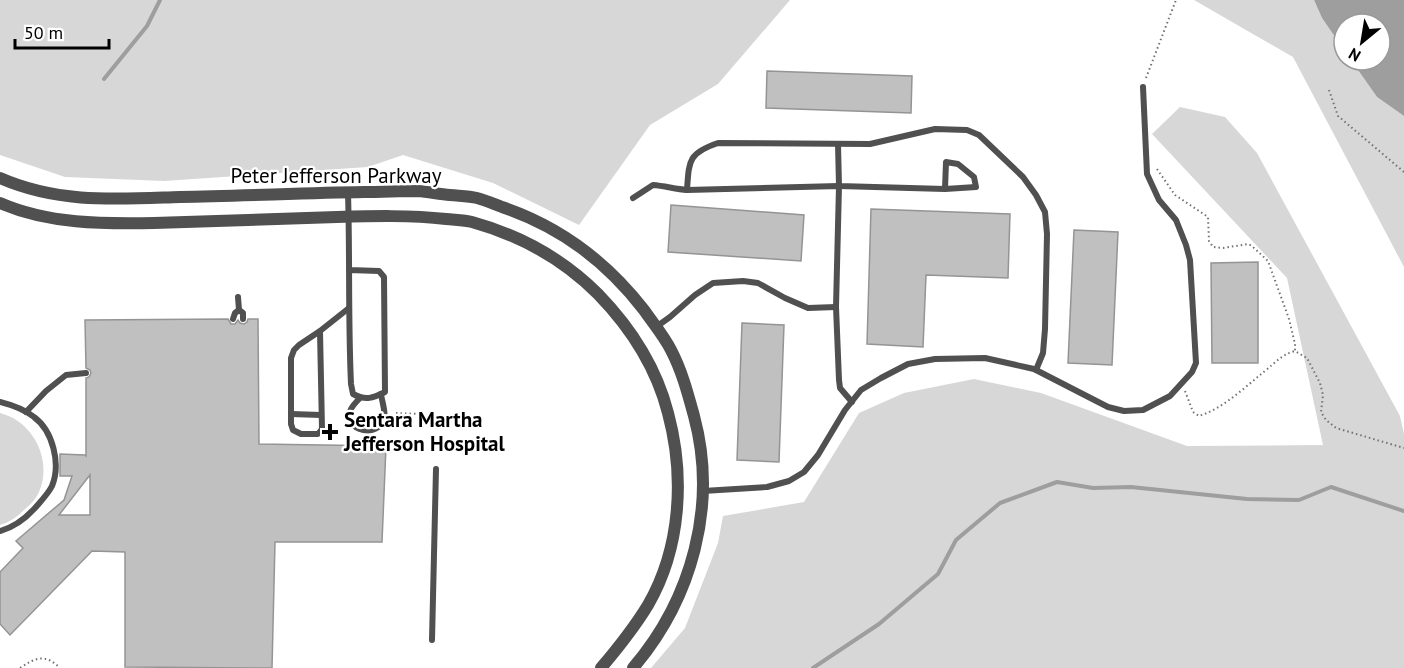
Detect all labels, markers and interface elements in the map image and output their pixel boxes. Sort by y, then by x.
scale bar [15,12,110,50]
north arrow [1332,12,1392,72]
text: 50 m [24,21,63,44]
text: N [1345,44,1364,66]
street label: Peter Jefferson Parkway [230,162,442,189]
place label: Sentara Martha Jefferson Hospital [343,406,506,457]
marker: Sentara Martha Jefferson Hospital [321,423,339,441]

